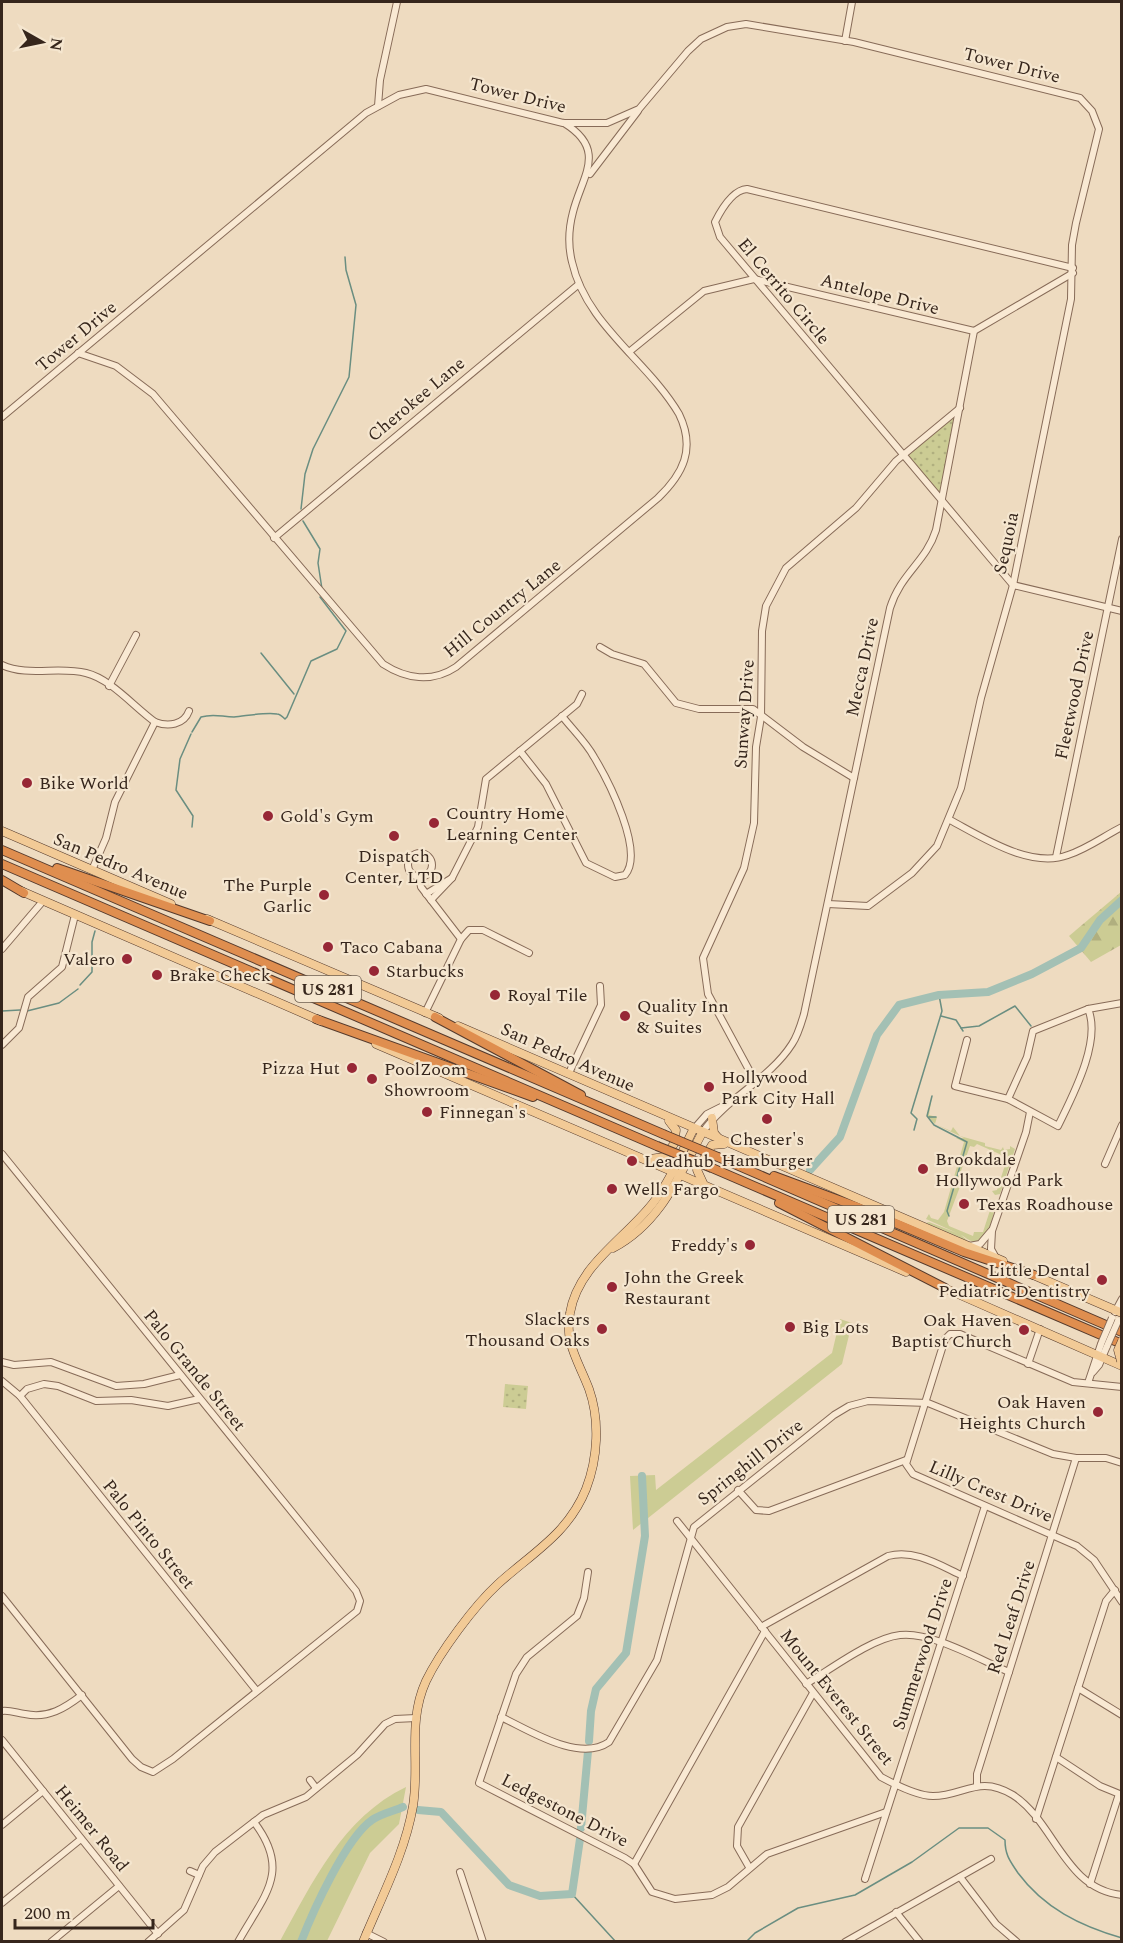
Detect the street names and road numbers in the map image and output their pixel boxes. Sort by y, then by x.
street label: Tower Drive [961,40,1063,91]
street label: Tower Drive [467,70,569,121]
street label: El Cerrito Circle [731,232,836,351]
street label: Antelope Drive [818,267,942,322]
street label: Tower Drive [30,294,123,379]
street label: Cherokee Lane [362,350,471,448]
street label: Sequoia [987,509,1026,577]
street label: Hill Country Lane [438,552,567,664]
street label: Mecca Drive [839,615,886,719]
street label: Fleetwood Drive [1048,628,1101,762]
street label: Sunway Drive [727,658,762,770]
street label: San Pedro Avenue [49,826,193,907]
road number: US 281 [295,976,361,1002]
street label: San Pedro Avenue [496,1016,639,1099]
road number: US 281 [828,1206,894,1232]
street label: Palo Grande Street [137,1303,252,1437]
street label: Springhill Drive [692,1412,809,1512]
street label: Lilly Crest Drive [925,1453,1057,1530]
street label: Palo Pinto Street [96,1473,202,1595]
street label: Red Leaf Drive [980,1557,1043,1678]
street label: Summerwood Drive [885,1575,960,1734]
street label: Mount Everest Street [773,1623,900,1772]
street label: Ledgestone Drive [496,1767,633,1854]
street label: Heimer Road [48,1779,135,1878]

